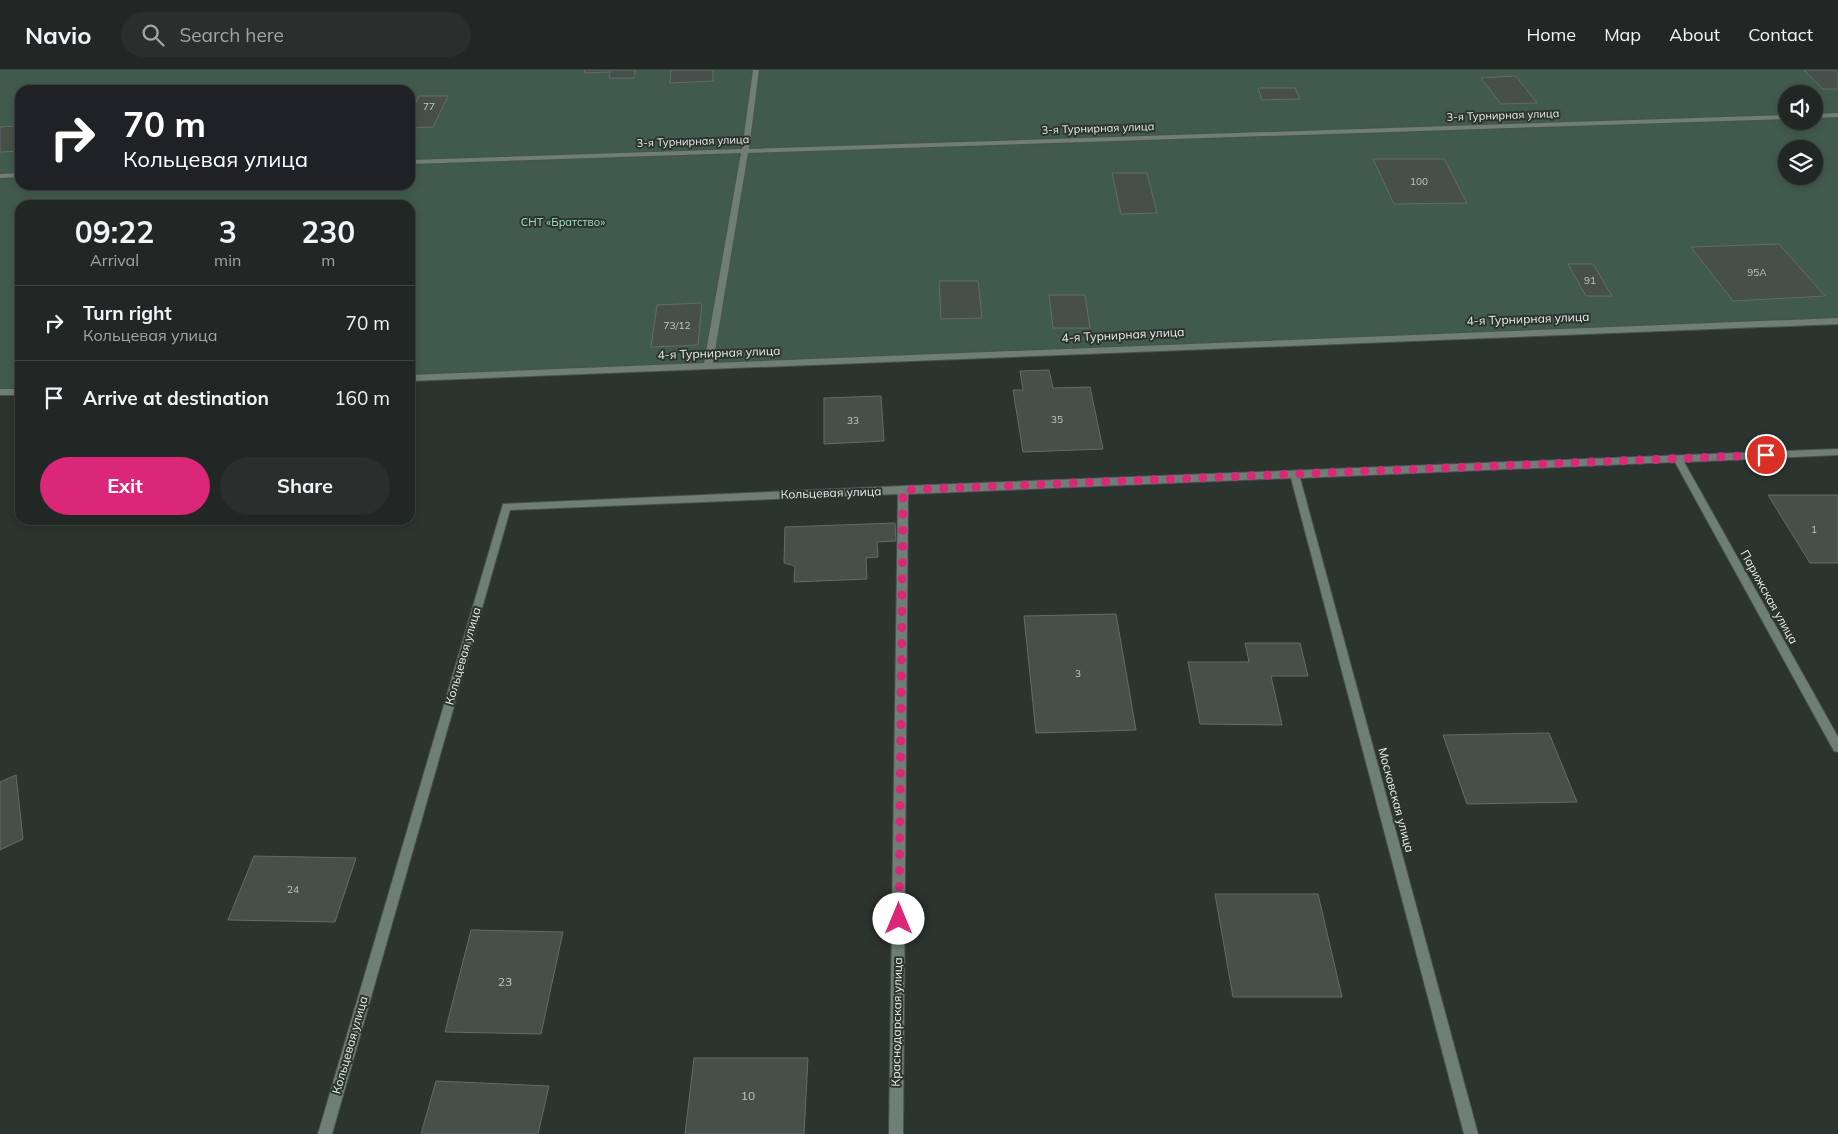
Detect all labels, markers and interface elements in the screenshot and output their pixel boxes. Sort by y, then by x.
search box [121,12,471,57]
text: Navio [25,20,91,50]
icon: search [139,21,167,49]
text: Search here [179,23,284,47]
text: Home [1526,23,1576,46]
text: Map [1604,23,1641,46]
text: About [1669,23,1720,46]
text: Contact [1748,23,1813,46]
map controls [1778,85,1823,185]
button: sound [1778,85,1823,130]
house number: 77 [423,100,435,113]
text: 70 m [123,102,206,146]
icon: right [40,105,105,170]
street label: 3-я Турнирная улица [1446,106,1560,124]
street label: 3-я Турнирная улица [1041,119,1155,137]
street label: 3-я Турнирная улица [636,132,750,150]
button: layers [1778,140,1823,185]
text: Кольцевая улица [123,145,308,173]
house number: 100 [1410,175,1428,188]
text: 09:22 [75,213,154,251]
text: 3 [219,213,237,251]
text: 230 [301,213,355,251]
park label: СНТ «Братство» [521,215,605,229]
text: Arrival [90,250,139,270]
text: min [214,250,241,270]
text: m [321,250,335,270]
house number: 95А [1747,266,1767,279]
house number: 91 [1584,274,1596,287]
text: Turn right [83,301,172,325]
icon: right [40,309,68,337]
street label: 4-я Турнирная улица [1466,309,1590,328]
text: 70 m [346,311,390,335]
house number: 73/12 [664,319,690,332]
street label: 4-я Турнирная улица [1061,324,1185,345]
text: Кольцевая улица [83,325,218,345]
street label: 4-я Турнирная улица [657,343,781,362]
icon: arrive [40,384,68,412]
text: Arrive at destination [83,386,269,410]
text: 160 m [334,386,390,410]
house number: 35 [1051,413,1063,426]
house number: 33 [847,414,859,427]
pin [1745,434,1787,476]
icon: arrive [1752,441,1780,469]
button: Exit [40,457,210,515]
button: Share [220,457,390,515]
street label: Кольцевая улица [780,483,882,502]
house number: 1 [1811,523,1817,536]
street label: Парижская улица [1737,547,1801,646]
street label: Кольцевая улица [441,605,484,706]
house number: 3 [1075,667,1081,680]
street label: Московская улица [1375,746,1418,854]
house number: 24 [287,883,299,896]
position arrow [872,892,924,944]
street label: Краснодарская улица [888,957,905,1087]
house number: 23 [498,974,512,989]
street label: Кольцевая улица [328,994,371,1095]
house number: 10 [741,1088,755,1103]

